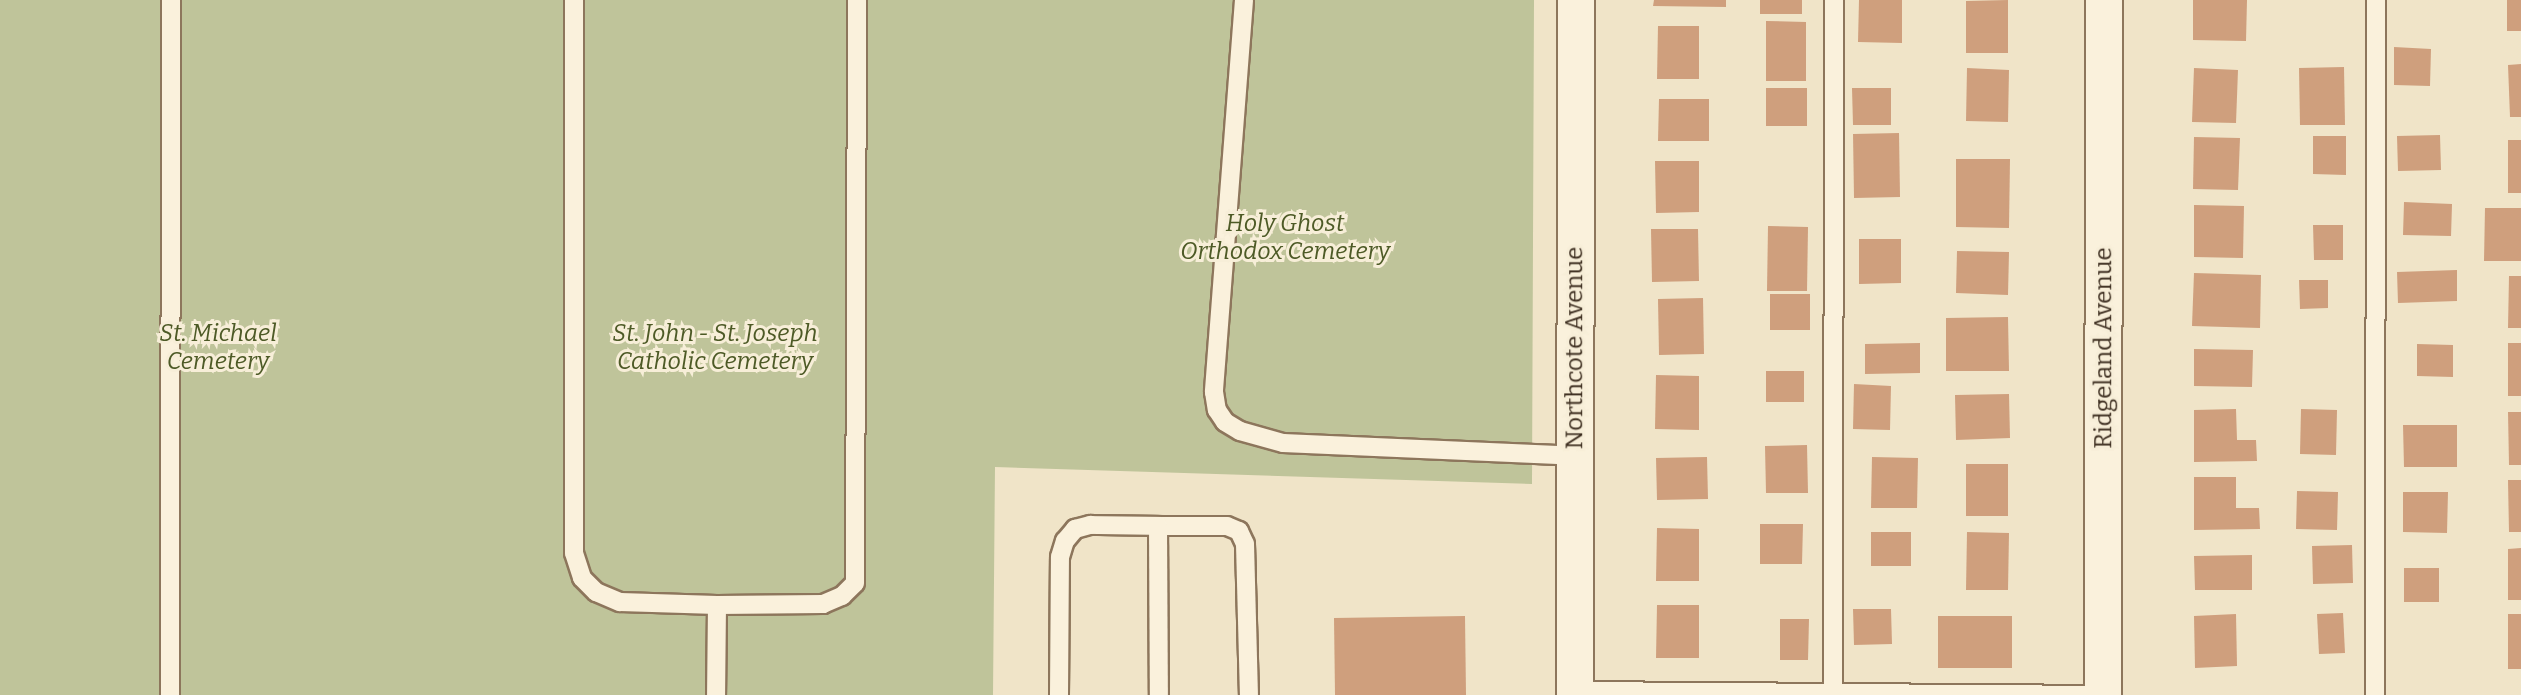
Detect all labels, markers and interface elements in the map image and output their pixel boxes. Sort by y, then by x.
park label: Holy Ghost Orthodox Cemetery [1180,210,1390,266]
street label: Northcote Avenue [1561,247,1589,449]
street label: Ridgeland Avenue [2090,247,2118,449]
park label: St. Michael Cemetery [159,320,277,376]
park label: St. John - St. Joseph Catholic Cemetery [612,320,818,376]

